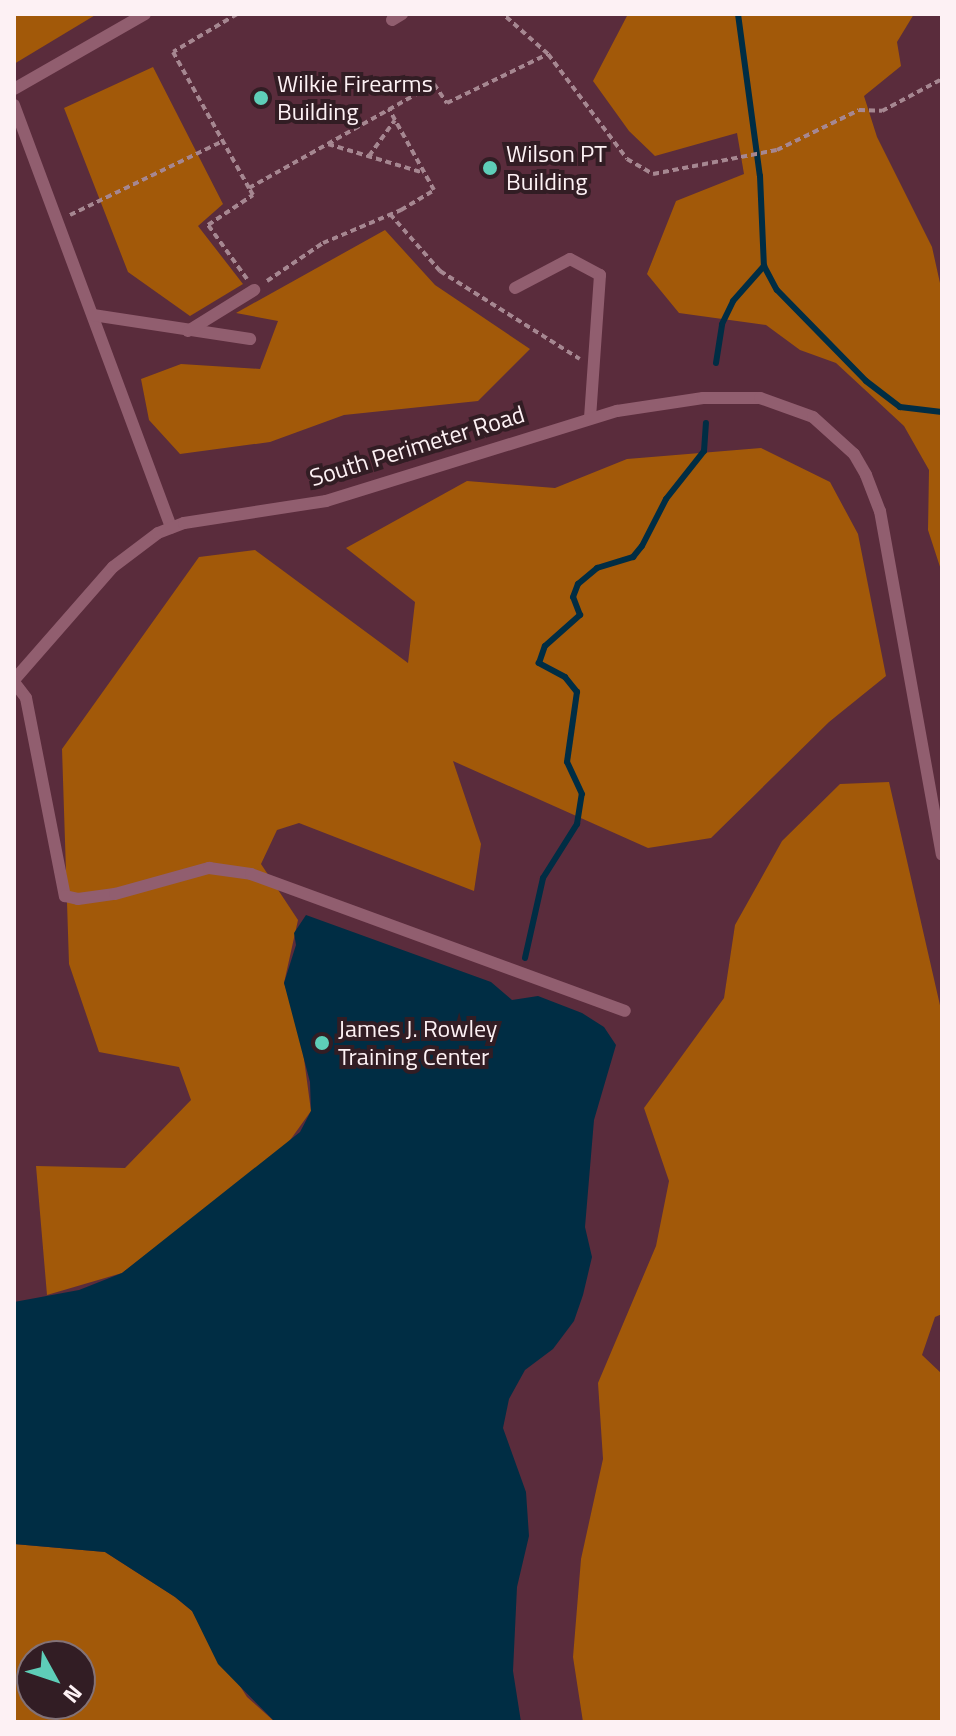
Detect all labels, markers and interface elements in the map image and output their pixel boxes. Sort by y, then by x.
place label: Wilkie Firearms Building [277,70,433,126]
marker: Wilkie Firearms Building [252,89,270,107]
place label: Wilson PT Building [506,140,607,196]
marker: Wilson PT Building [481,159,499,177]
street label: South Perimeter Road [306,400,528,492]
place label: James J. Rowley Training Center [338,1015,497,1071]
marker: James J. Rowley Training Center [313,1034,331,1052]
north arrow [16,1640,96,1720]
text: N [55,1677,91,1711]

